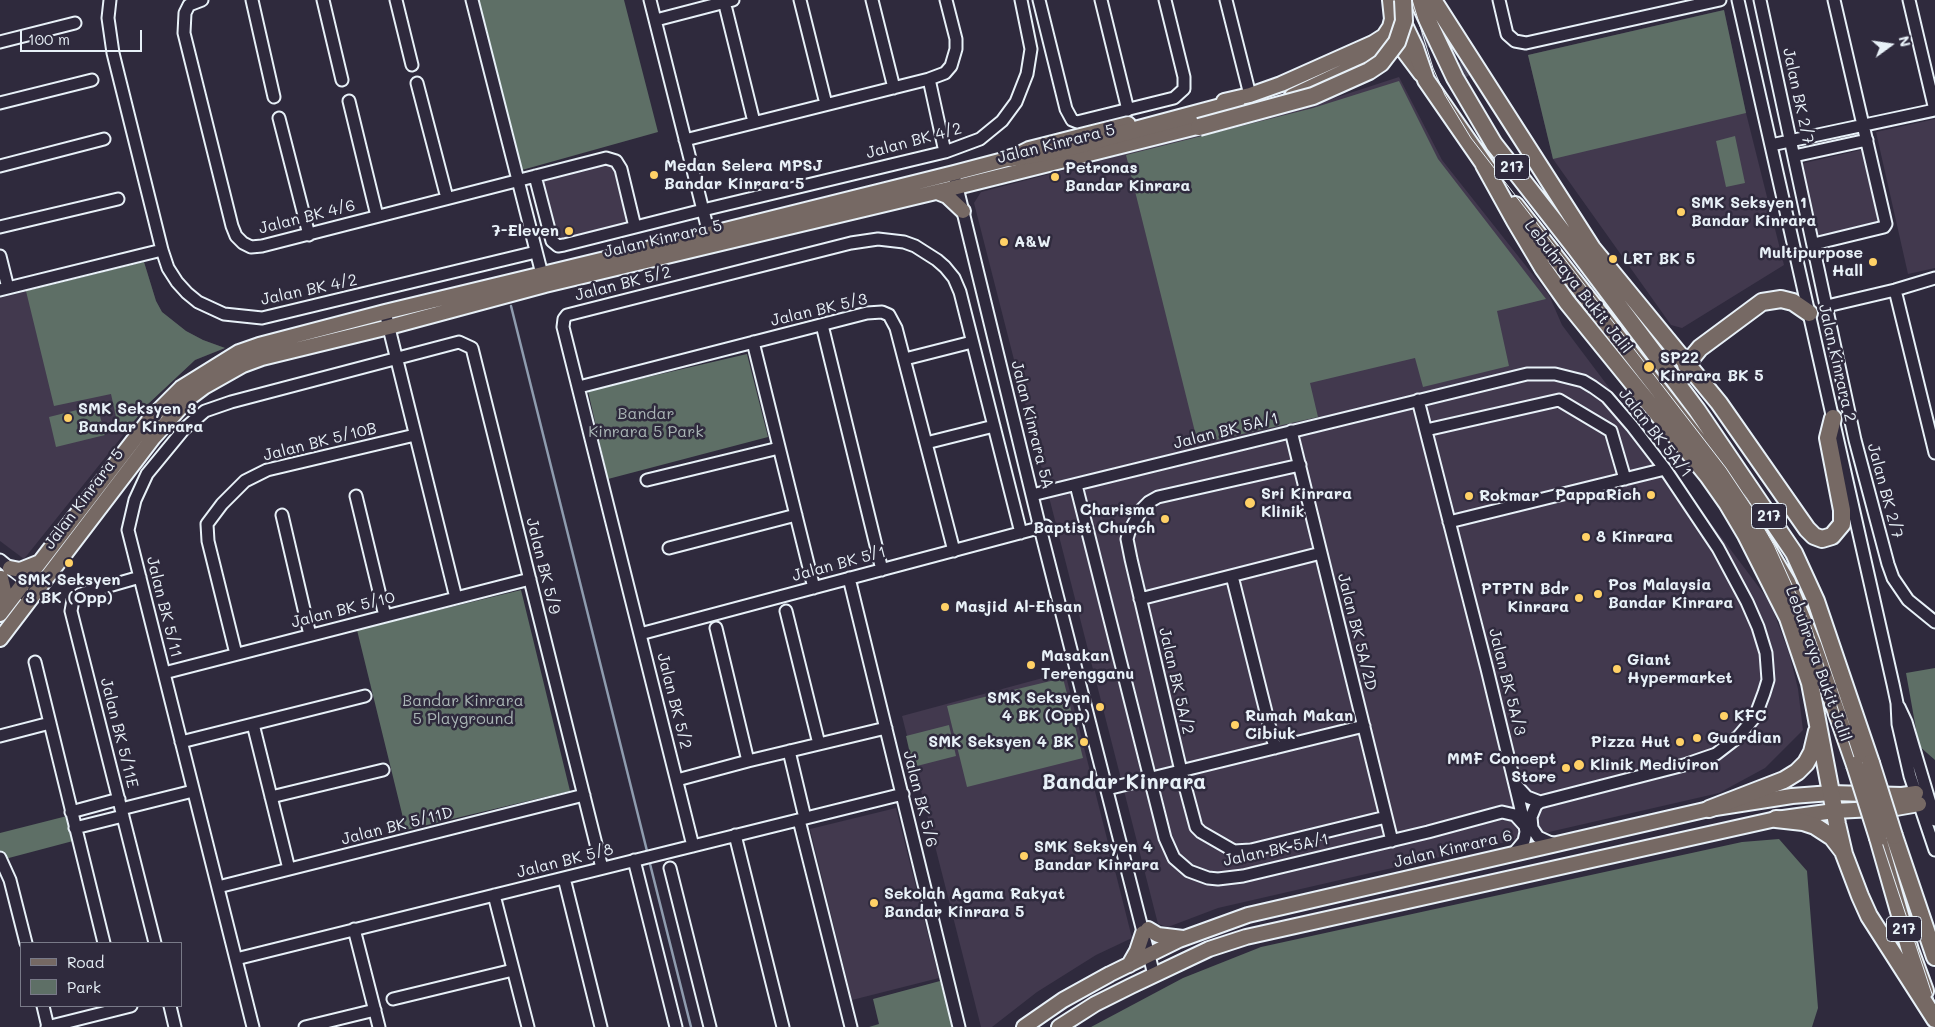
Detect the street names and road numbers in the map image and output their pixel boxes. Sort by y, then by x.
street label: Jalan BK 2/7 [1778,46,1818,146]
street label: Jalan BK 4/2 [864,119,964,163]
street label: Jalan Kinrara 5 [995,120,1117,168]
road number: 217 [1494,154,1530,180]
street label: Jalan BK 4/6 [257,196,357,238]
street label: Jalan Kinrara 5 [602,216,724,262]
street label: Lebuhraya Bukit Jalil [1520,217,1636,357]
street label: Jalan BK 5/2 [573,263,673,305]
street label: Jalan BK 4/2 [259,270,359,310]
street label: Jalan BK 5/3 [769,290,869,330]
street label: Jalan Kinrara 2 [1814,302,1860,424]
street label: Jalan Kinrara 5A [1007,359,1057,491]
street label: Jalan BK 5A/1 [1614,385,1696,481]
street label: Jalan BK 5A/1 [1172,409,1280,453]
street label: Jalan BK 5/10B [261,419,379,465]
street label: Jalan BK 2/7 [1863,441,1907,541]
street label: Jalan Kinrara 5 [40,445,128,553]
road number: 217 [1752,504,1786,528]
street label: Jalan BK 5/9 [522,516,564,616]
street label: Jalan BK 5/1 [790,542,888,586]
street label: Jalan BK 5/11 [142,554,186,660]
street label: Jalan BK 5A/2D [1333,571,1381,693]
street label: Lebuhraya Bukit Jalil [1781,584,1855,744]
street label: Jalan BK 5/10 [289,588,397,632]
street label: Jalan BK 5A/2 [1154,626,1198,736]
street label: Jalan BK 5A/3 [1484,626,1530,738]
street label: Jalan BK 5/2 [653,651,695,751]
street label: Jalan BK 5/11E [96,676,142,790]
street label: Jalan BK 5/6 [899,749,941,849]
street label: Jalan BK 5/11D [339,803,455,849]
street label: Jalan Kinrara 6 [1392,826,1514,872]
street label: Jalan BK 5A/1 [1221,829,1331,871]
street label: Jalan BK 5/8 [515,840,615,882]
road number: 217 [1886,916,1922,942]

